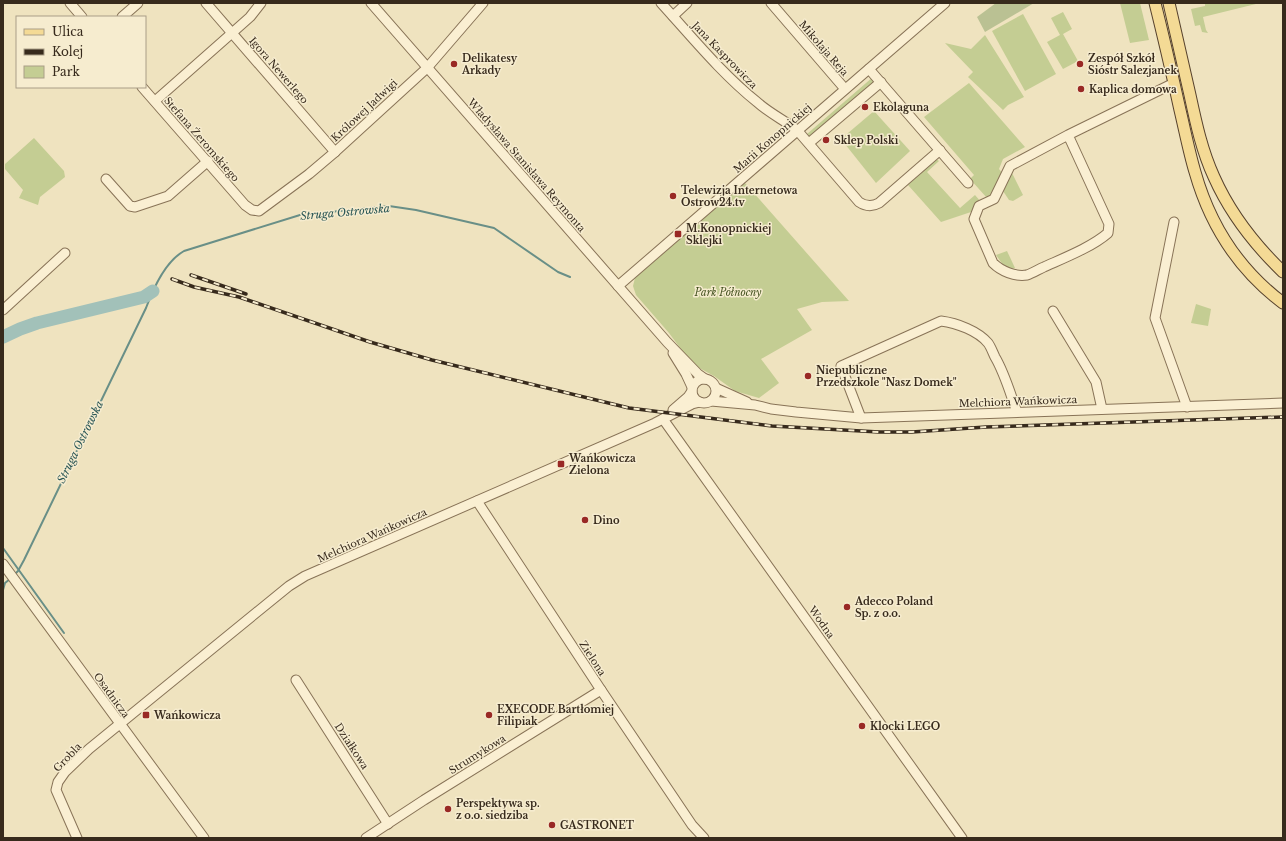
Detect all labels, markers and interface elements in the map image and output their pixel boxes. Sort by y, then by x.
legend [16,16,146,88]
street label: Jana Kasprowicza [688,18,760,92]
street label: Mikołaja Reja [796,18,851,79]
text: Ulica [52,24,84,39]
street label: Igora Newerlego [246,34,311,107]
text: Kolej [52,44,83,59]
place label: Delikatesy Arkady [461,52,518,77]
place label: Zespół Szkół Sióstr Salezjanek [1088,52,1177,77]
marker: Delikatesy Arkady [449,59,459,69]
marker: Zespół Szkół Sióstr Salezjanek [1075,59,1085,69]
text: Park [52,64,80,79]
street label: Królowej Jadwigi [329,76,401,144]
place label: Kaplica domowa [1089,83,1177,96]
marker: Kaplica domowa [1076,84,1086,94]
street label: Stefana Żeromskiego [161,93,243,185]
street label: Władysława Stanisława Reymonta [464,95,588,235]
street label: Marii Konopnickiej [731,101,814,176]
place label: Ekolaguna [873,101,929,114]
marker: Ekolaguna [860,102,870,112]
place label: Sklep Polski [834,134,899,147]
marker: Sklep Polski [821,135,831,145]
place label: Telewizja Internetowa Ostrow24.tv [681,184,798,209]
marker: Telewizja Internetowa Ostrow24.tv [668,191,678,201]
water label: Struga Ostrowska [299,201,391,223]
place label: M.Konopnickiej Sklejki [686,222,771,247]
marker: M.Konopnickiej Sklejki [673,229,683,239]
park label: Park Północny [694,286,762,299]
place label: Niepubliczne Przedszkole "Nasz Domek" [816,364,957,389]
marker: Niepubliczne Przedszkole "Nasz Domek" [803,371,813,381]
street label: Melchiora Wańkowicza [959,393,1078,410]
water label: Struga Ostrowska [54,398,106,486]
place label: Wańkowicza Zielona [568,452,636,477]
marker: Wańkowicza Zielona [556,459,566,469]
street label: Melchiora Wańkowicza [316,505,429,565]
place label: Dino [593,514,620,527]
marker: Dino [580,515,590,525]
place label: Adecco Poland Sp. z o.o. [854,595,933,620]
marker: Adecco Poland Sp. z o.o. [842,602,852,612]
street label: Wodna [805,603,838,641]
street label: Zielona [576,638,609,679]
street label: Osadnicza [91,670,133,721]
place label: EXECODE Bartłomiej Filipiak [497,703,614,728]
place label: Wańkowicza [153,709,221,722]
marker: Wańkowicza [141,710,151,720]
marker: EXECODE Bartłomiej Filipiak [484,710,494,720]
place label: Klocki LEGO [870,720,940,733]
street label: Działkowa [332,721,372,772]
marker: Klocki LEGO [857,721,867,731]
street label: Strumykowa [446,732,508,777]
street label: Grobla [50,740,85,775]
place label: Perspektywa sp. z o.o. siedziba [456,797,540,822]
marker: Perspektywa sp. z o.o. siedziba [443,804,453,814]
place label: GASTRONET [560,819,635,832]
marker: GASTRONET [547,820,557,830]

